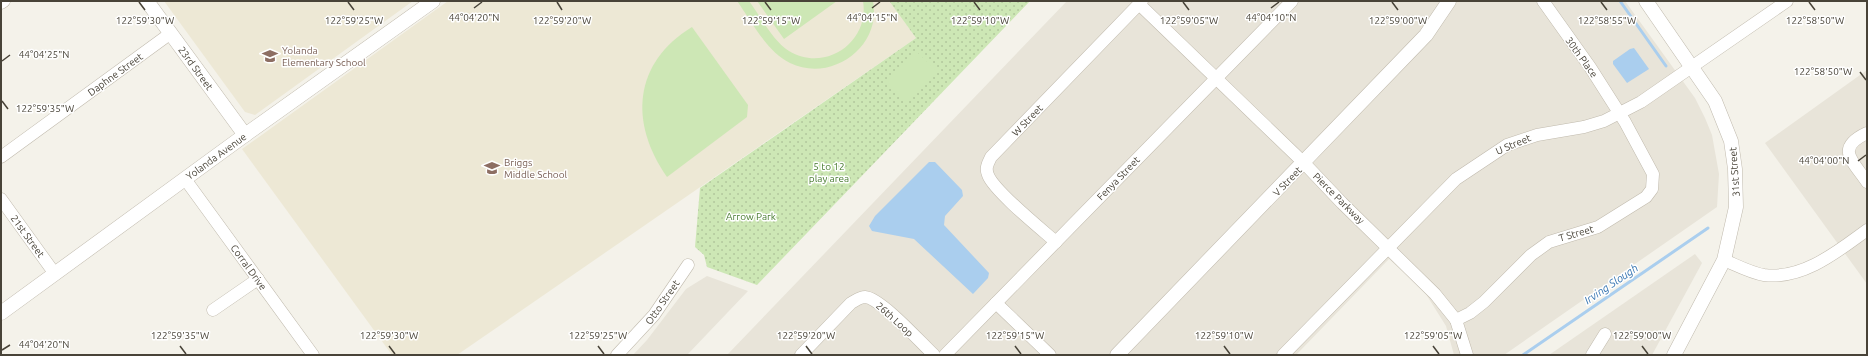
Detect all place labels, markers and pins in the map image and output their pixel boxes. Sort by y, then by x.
place label: Yolanda Elementary School [282,45,366,68]
school or university icon: Yolanda Elementary School [261,47,279,65]
place label: Briggs Middle School [504,157,568,180]
school or university icon: Briggs Middle School [483,159,501,177]

